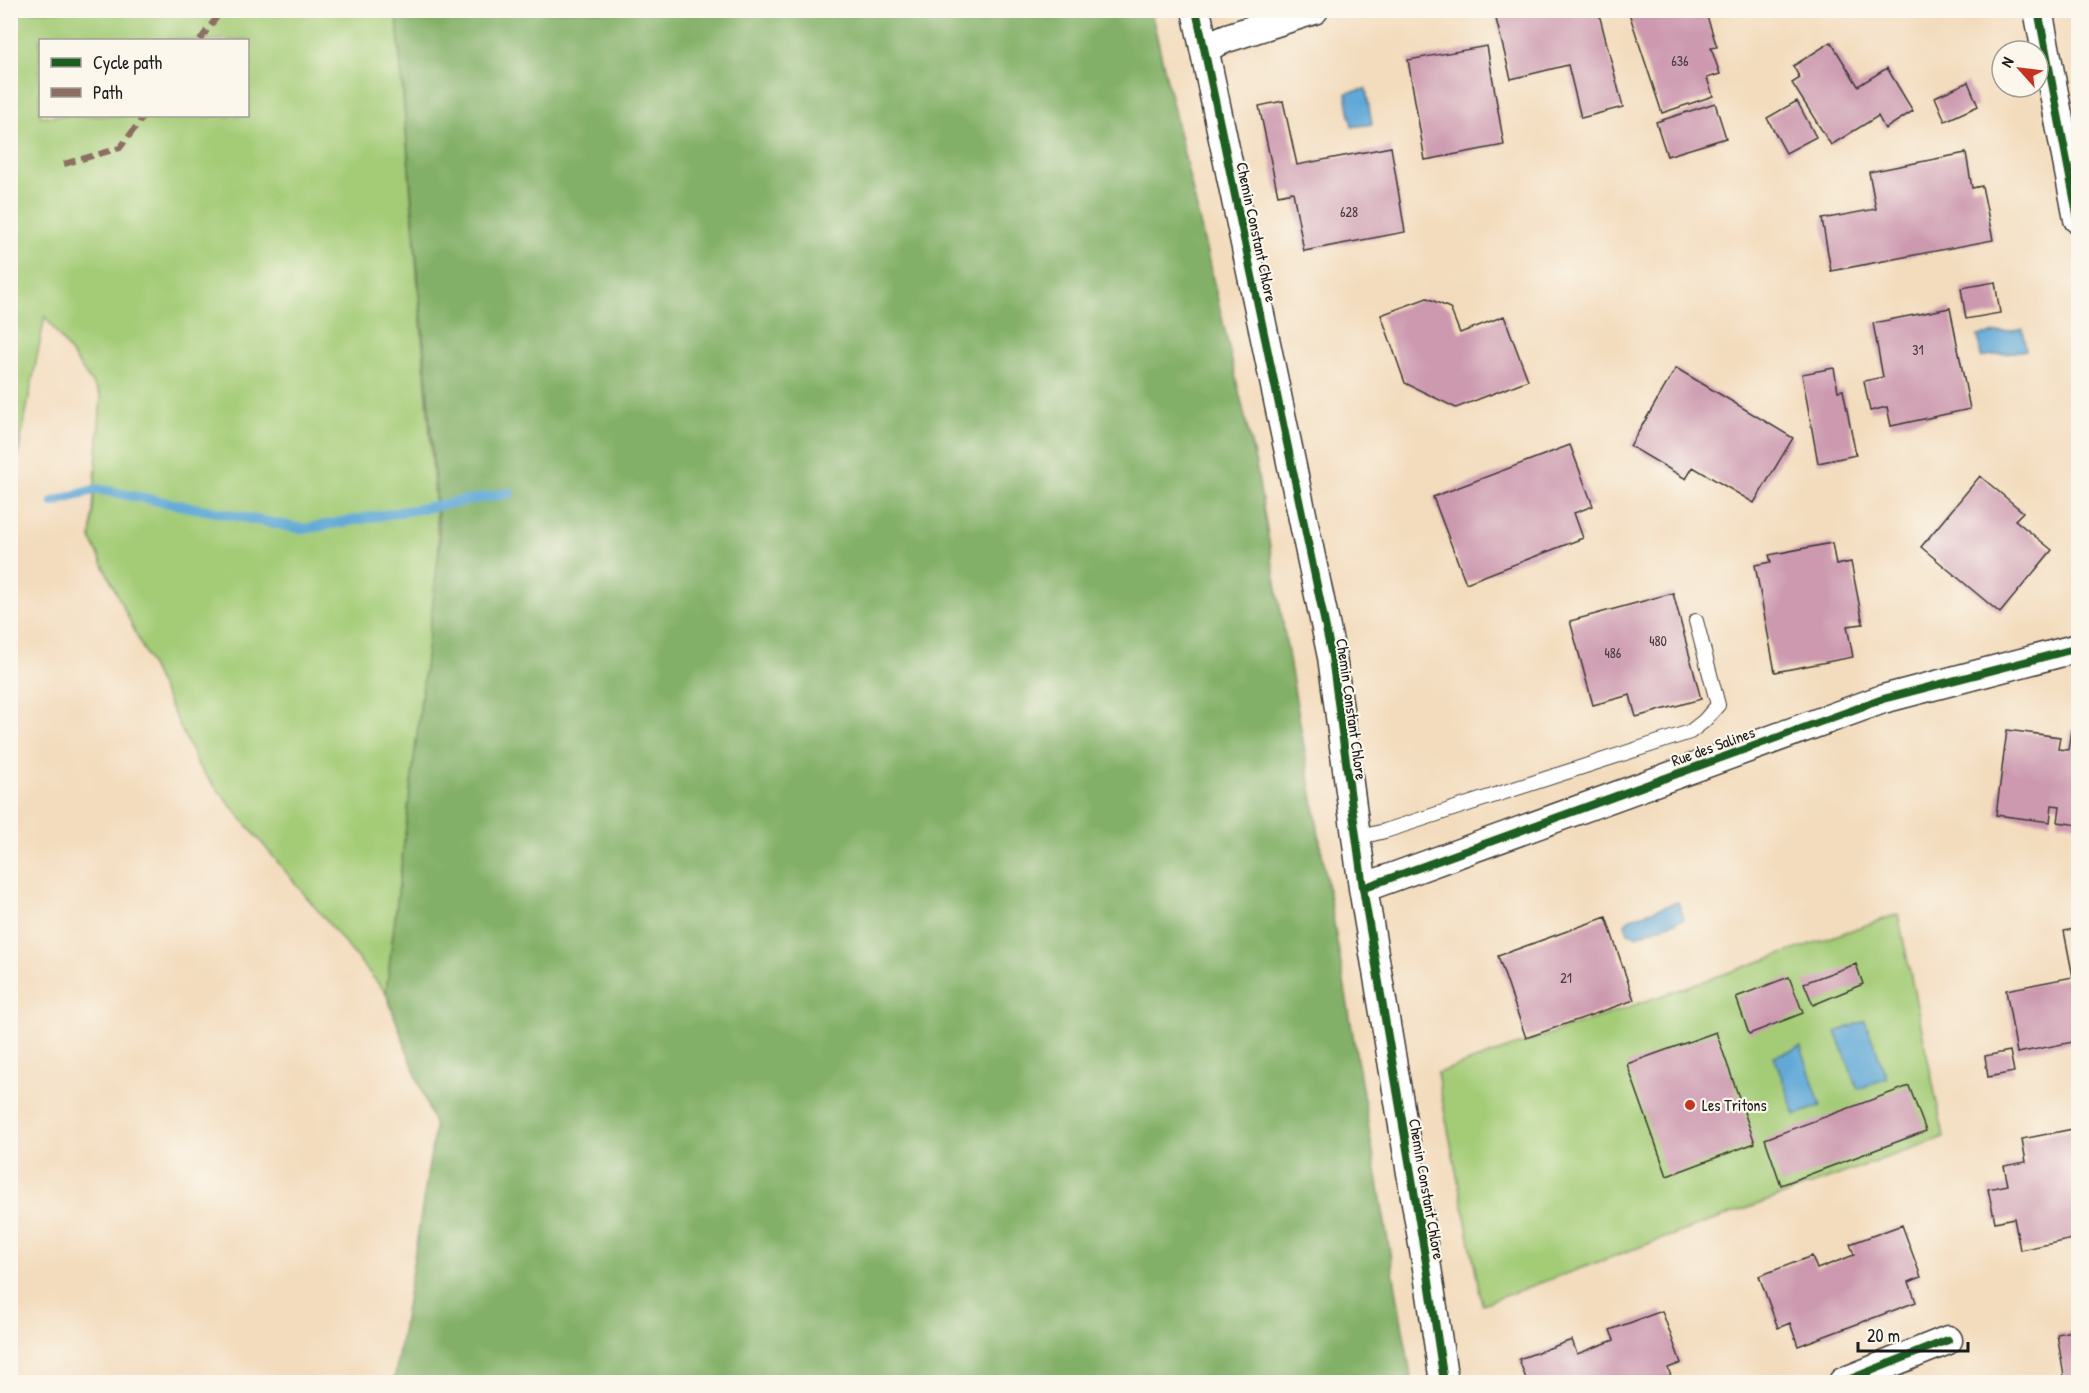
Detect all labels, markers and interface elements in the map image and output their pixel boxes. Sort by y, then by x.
legend [39,39,249,117]
north arrow [1990,39,2050,99]
text: Cycle path [93,50,163,75]
house number: 636 [1671,51,1689,70]
text: N [1995,53,2019,71]
text: Path [93,80,123,105]
street label: Chemin Constant Chlore [1231,160,1283,305]
house number: 628 [1340,202,1358,221]
house number: 31 [1912,340,1924,359]
house number: 480 [1649,631,1667,650]
street label: Chemin Constant Chlore [1331,637,1373,782]
house number: 486 [1605,643,1622,662]
street label: Rue des Salines [1668,721,1758,771]
house number: 21 [1560,968,1572,987]
place label: Les Tritons [1702,1094,1767,1116]
marker: Les Tritons [1683,1098,1697,1112]
street label: Chemin Constant Chlore [1404,1117,1450,1262]
scale bar [1858,1315,1968,1353]
text: 20 m [1867,1323,1900,1348]

